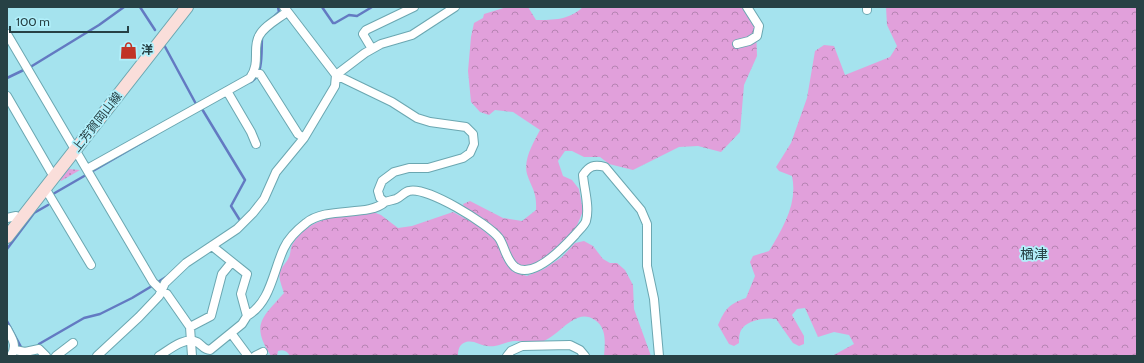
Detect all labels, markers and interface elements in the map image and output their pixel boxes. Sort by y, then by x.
scale bar [10,8,128,34]
text: 100 m [16,14,50,29]
shop icon: 洋 [118,40,138,60]
place label: 洋 [141,42,153,57]
street label: 上芳賀岡山線 [69,89,125,155]
district label: 楢津 [1020,245,1048,263]

